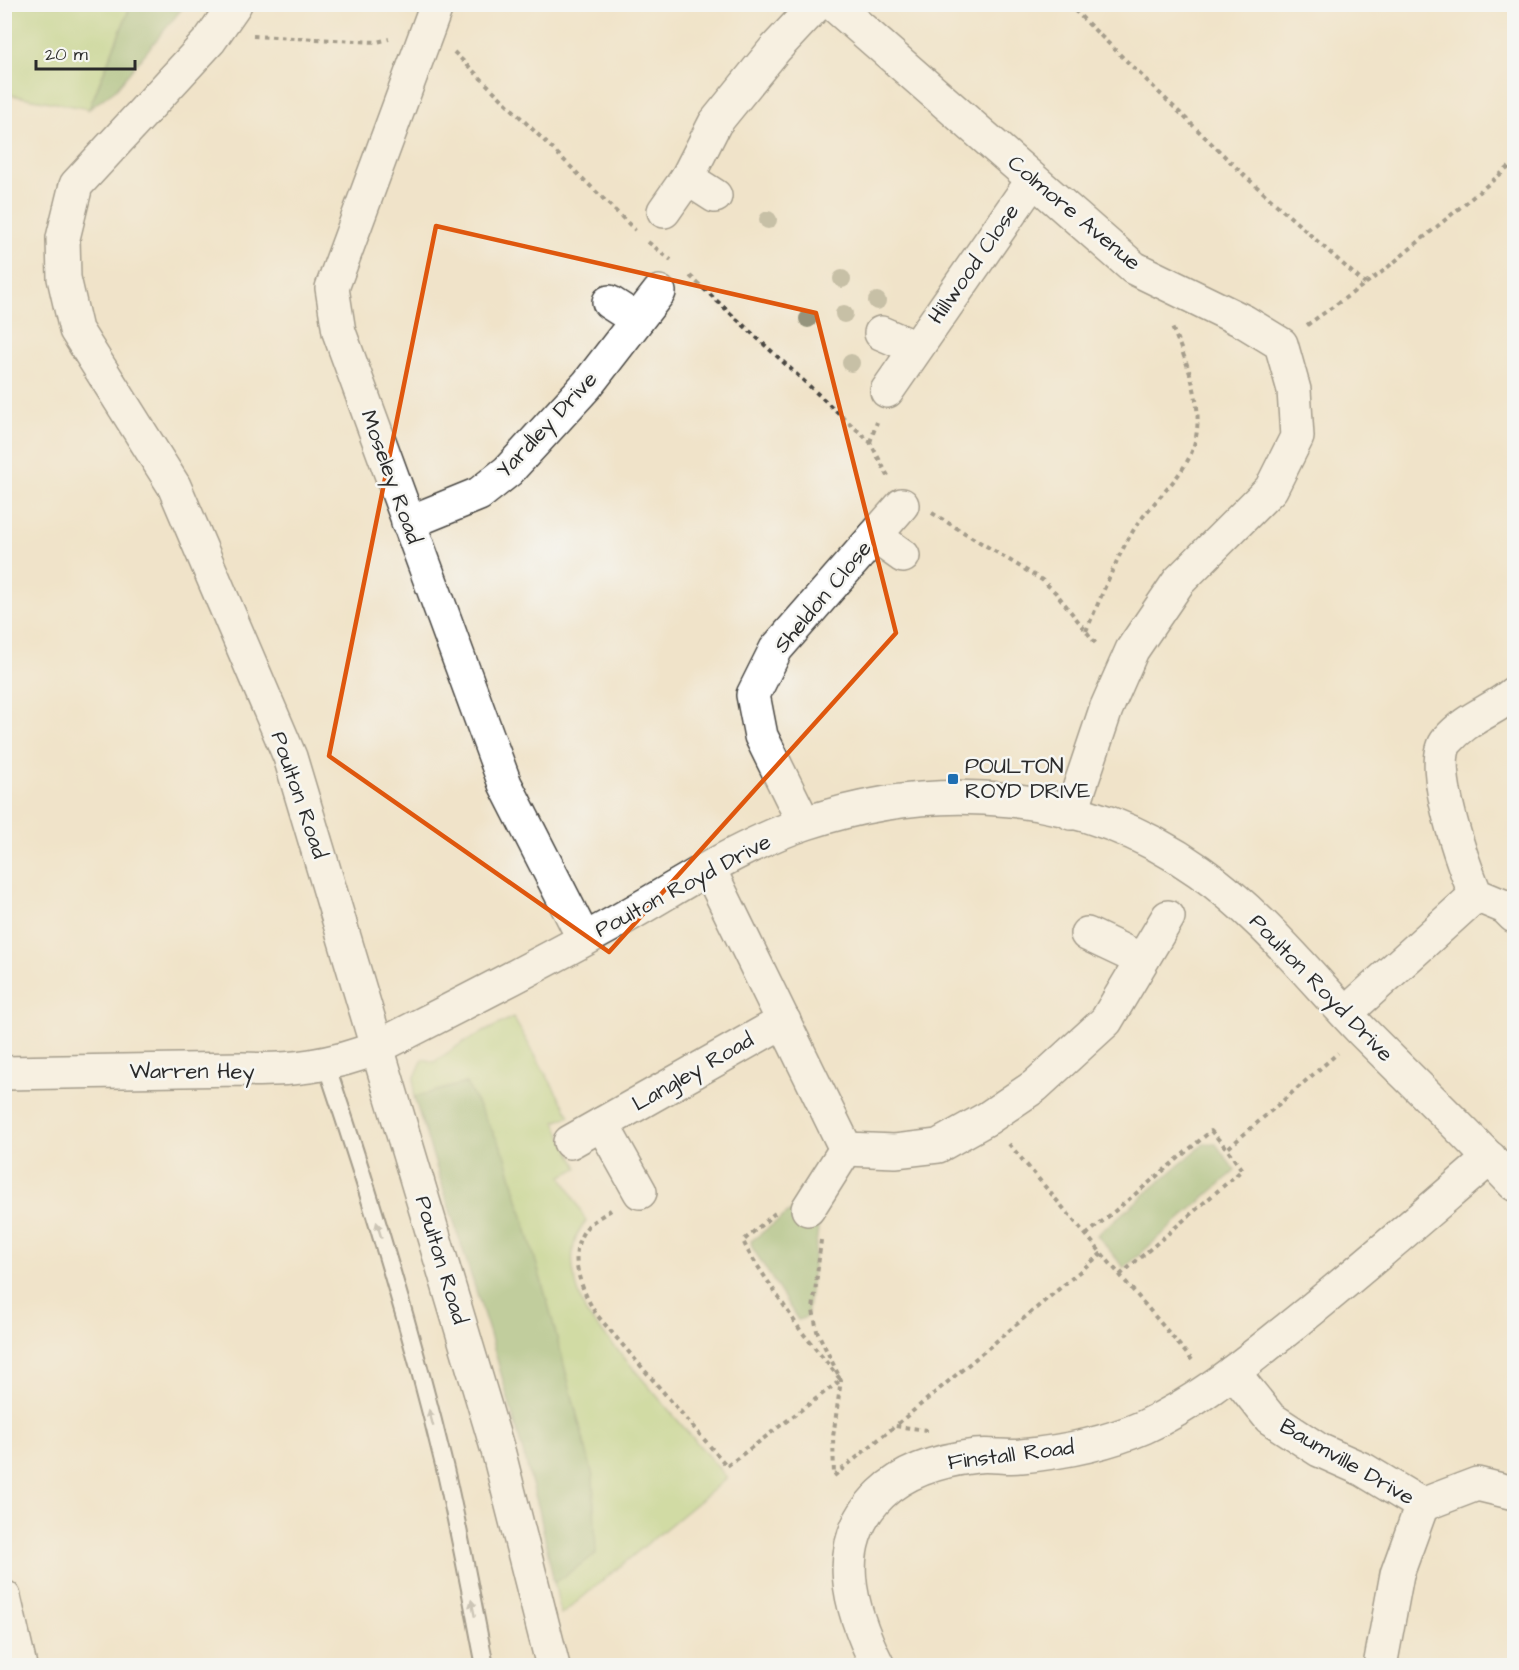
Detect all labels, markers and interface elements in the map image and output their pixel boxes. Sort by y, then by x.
scale bar [36,33,135,71]
text: 20 m [45,42,88,67]
street label: Colmore Avenue [1001,148,1147,278]
street label: Hillwood Close [921,197,1027,330]
street label: Yardley Drive [489,365,605,486]
street label: Moseley Road [352,406,430,549]
street label: Sheldon Close [767,534,879,660]
street label: Poulton Road [263,727,335,863]
place label: POULTON ROYD DRIVE [965,751,1090,807]
marker: POULTON ROYD DRIVE [946,772,960,786]
street label: Poulton Royd Drive [589,826,777,946]
street label: Poulton Royd Drive [1241,907,1400,1070]
street label: Langley Road [627,1025,760,1120]
street label: Warren Hey [129,1056,255,1088]
street label: Poulton Road [407,1192,475,1328]
one-way arrow [374,1221,383,1239]
one-way arrow [426,1409,436,1427]
street label: Baumville Drive [1274,1411,1420,1513]
street label: Finstall Road [946,1432,1076,1478]
one-way arrow [468,1598,477,1617]

